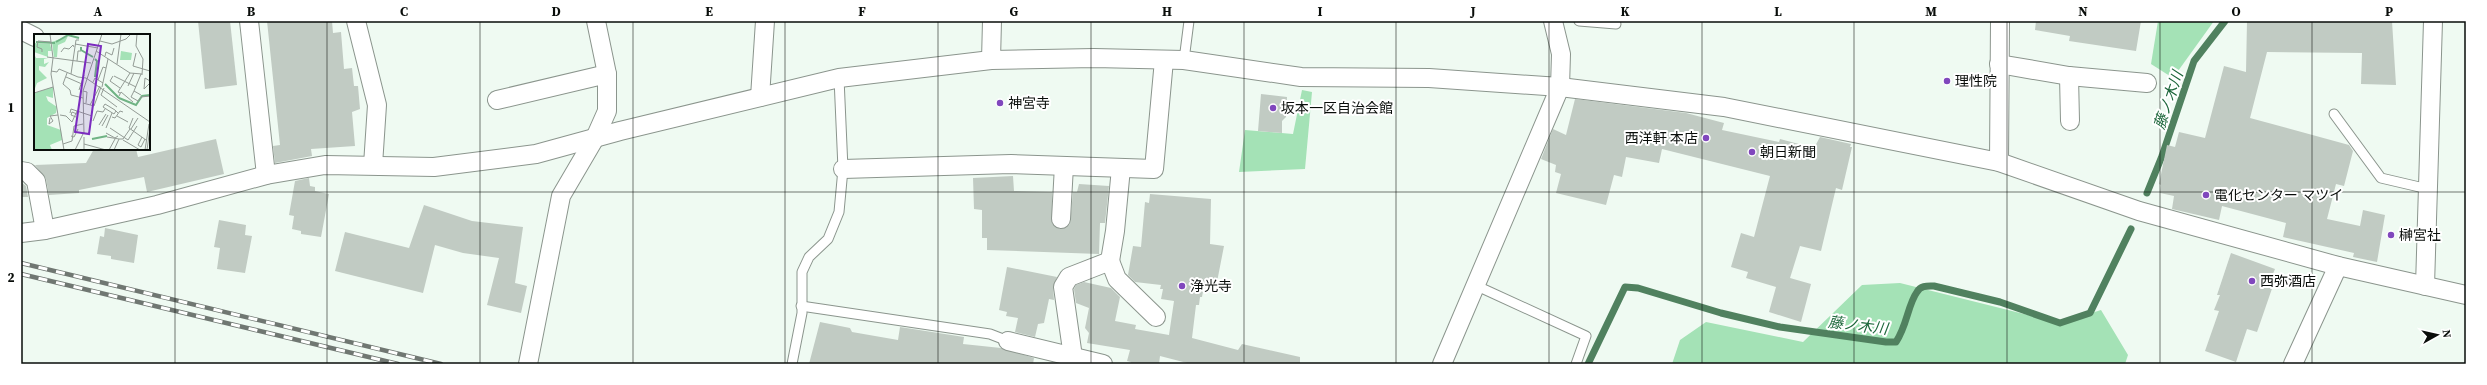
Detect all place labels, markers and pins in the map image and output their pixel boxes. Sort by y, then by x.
place label: 理性院 [1955,71,1997,91]
marker: 理性院 [1942,76,1952,86]
place label: 神宮寺 [1008,93,1050,113]
marker: 神宮寺 [995,98,1005,108]
place label: 坂本一区自治会館 [1281,98,1393,118]
marker: 坂本一区自治会館 [1268,103,1278,113]
place label: 西洋軒 本店 [1625,128,1698,148]
marker: 西洋軒 本店 [1701,133,1711,143]
place label: 朝日新聞 [1760,142,1816,162]
marker: 朝日新聞 [1747,147,1757,157]
place label: 電化センター マツイ [2214,185,2343,205]
marker: 電化センター マツイ [2201,190,2211,200]
place label: 榊宮社 [2399,225,2441,245]
marker: 榊宮社 [2386,230,2396,240]
place label: 西弥酒店 [2260,271,2316,291]
place label: 浄光寺 [1190,276,1232,296]
marker: 西弥酒店 [2247,276,2257,286]
marker: 浄光寺 [1177,281,1187,291]

